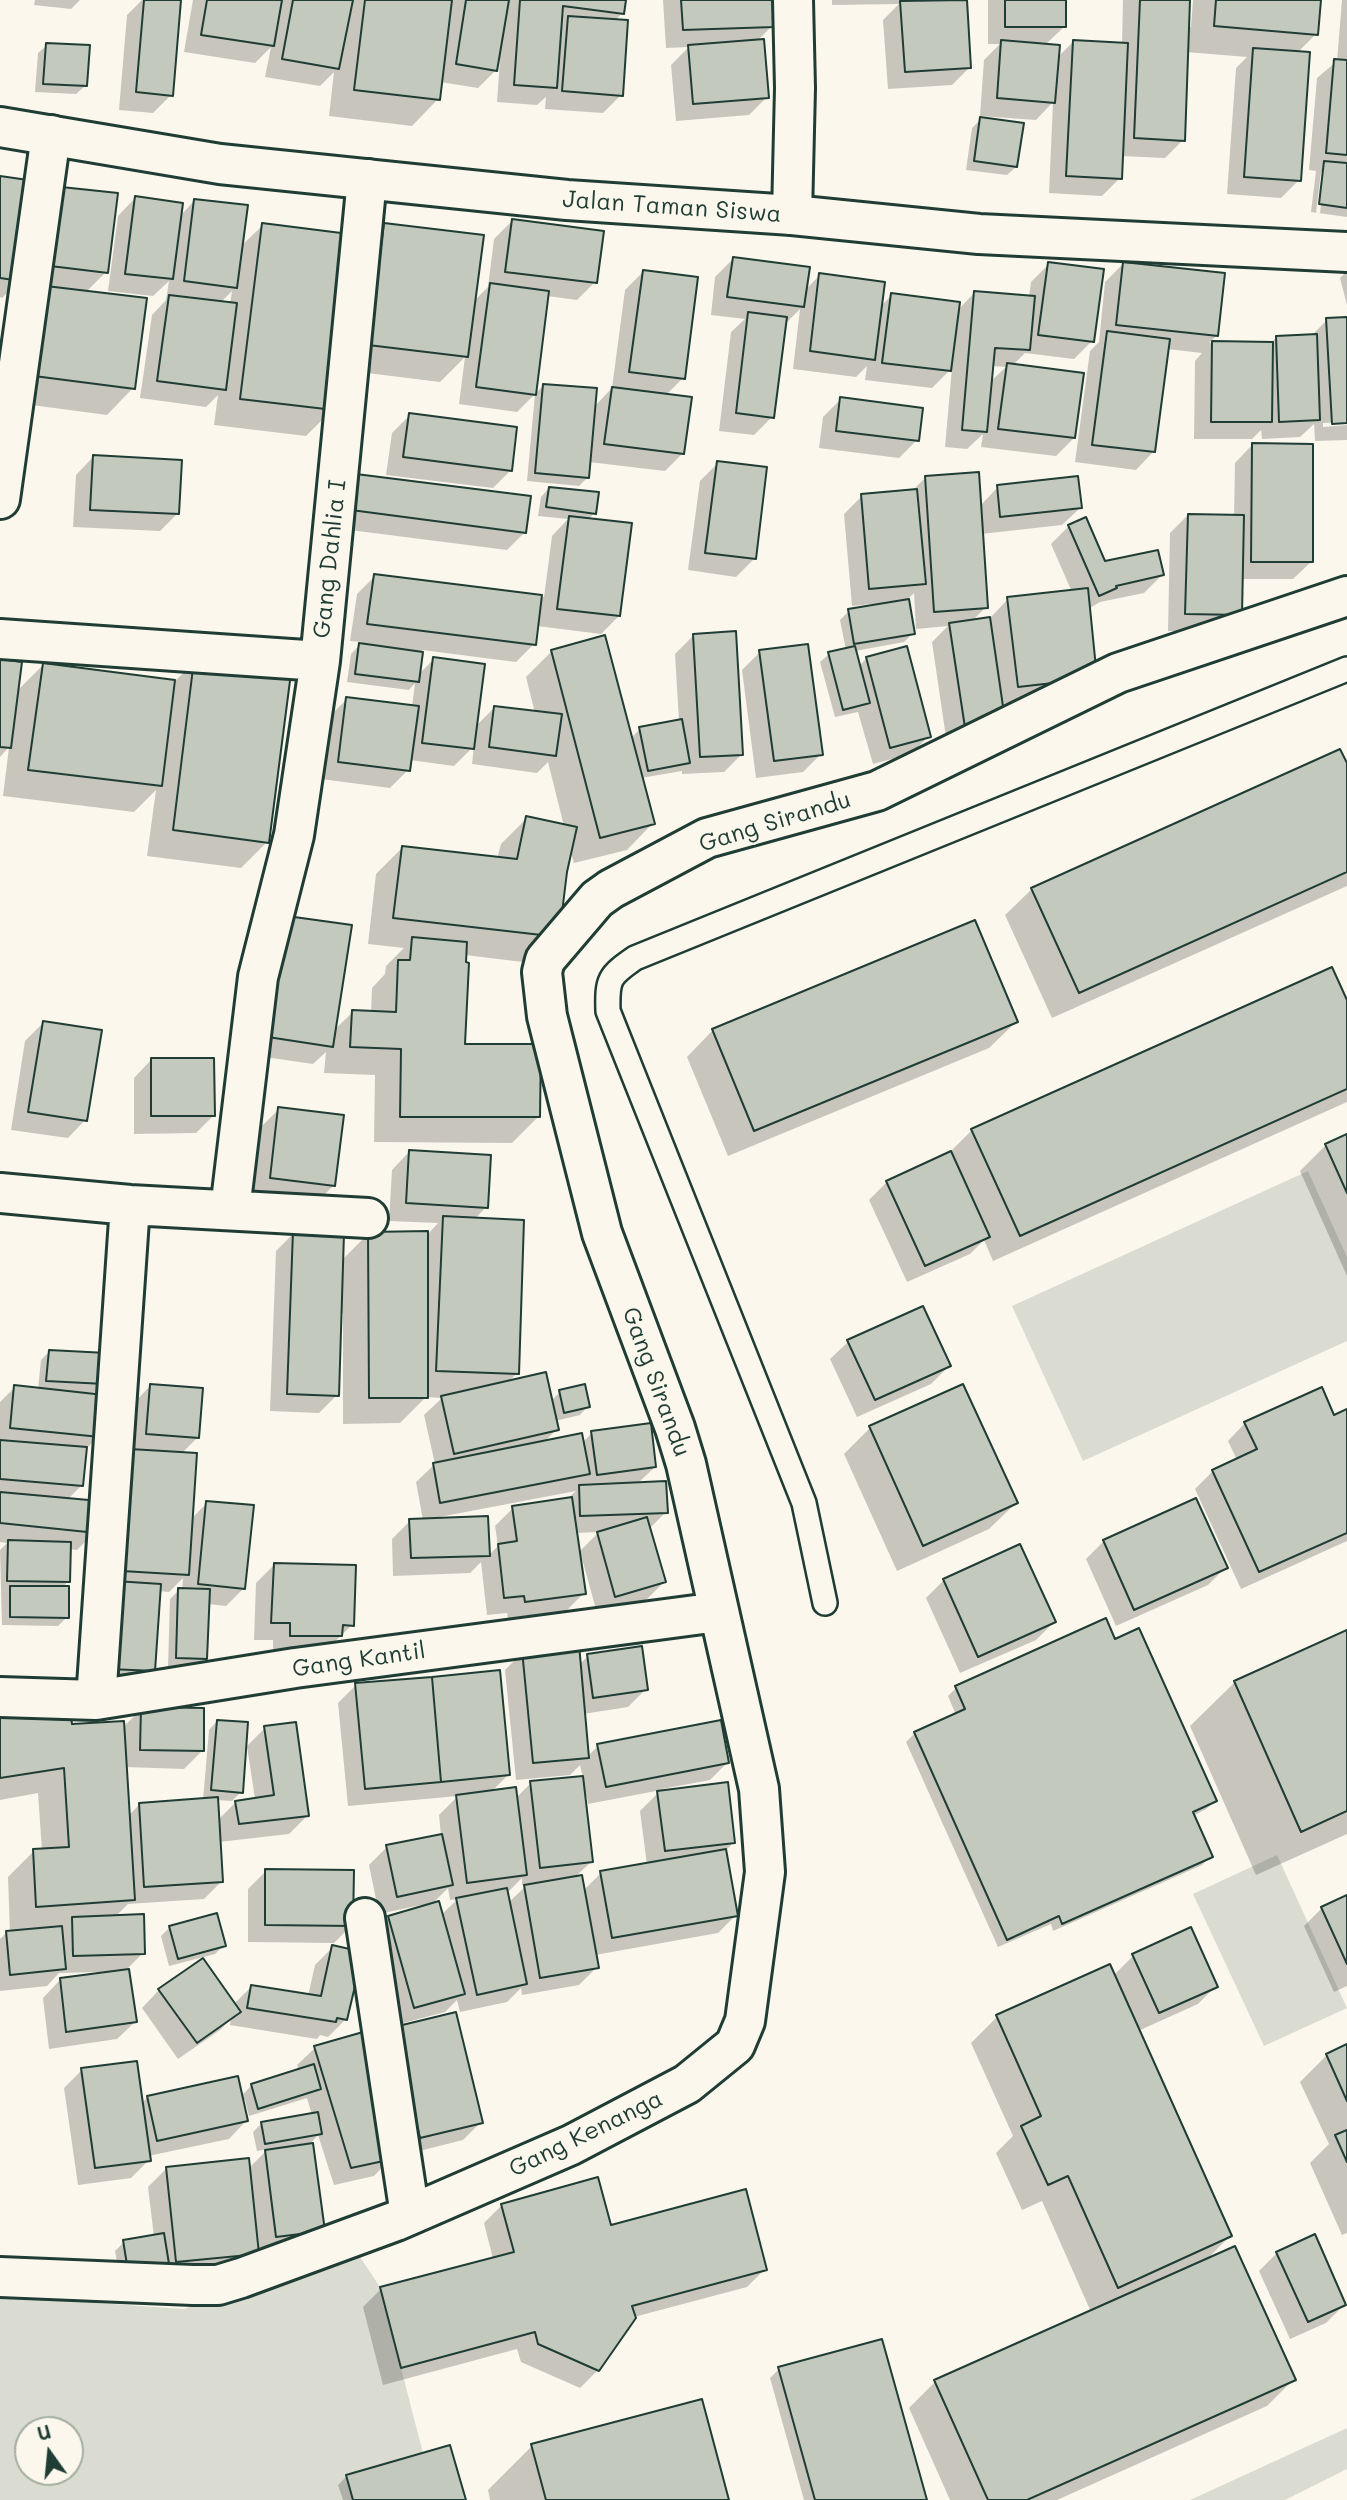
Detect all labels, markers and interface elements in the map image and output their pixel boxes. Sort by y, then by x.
street label: Jalan Taman Siswa [561,185,783,229]
street label: Gang Dahlia I [307,478,353,640]
street label: Gang Sirandu [696,785,854,859]
street label: Gang Sirandu [616,1303,696,1461]
street label: Gang Kantil [290,1636,428,1684]
street label: Gang Kenanga [504,2084,668,2184]
north arrow [14,2416,84,2486]
text: U [34,2418,54,2446]

